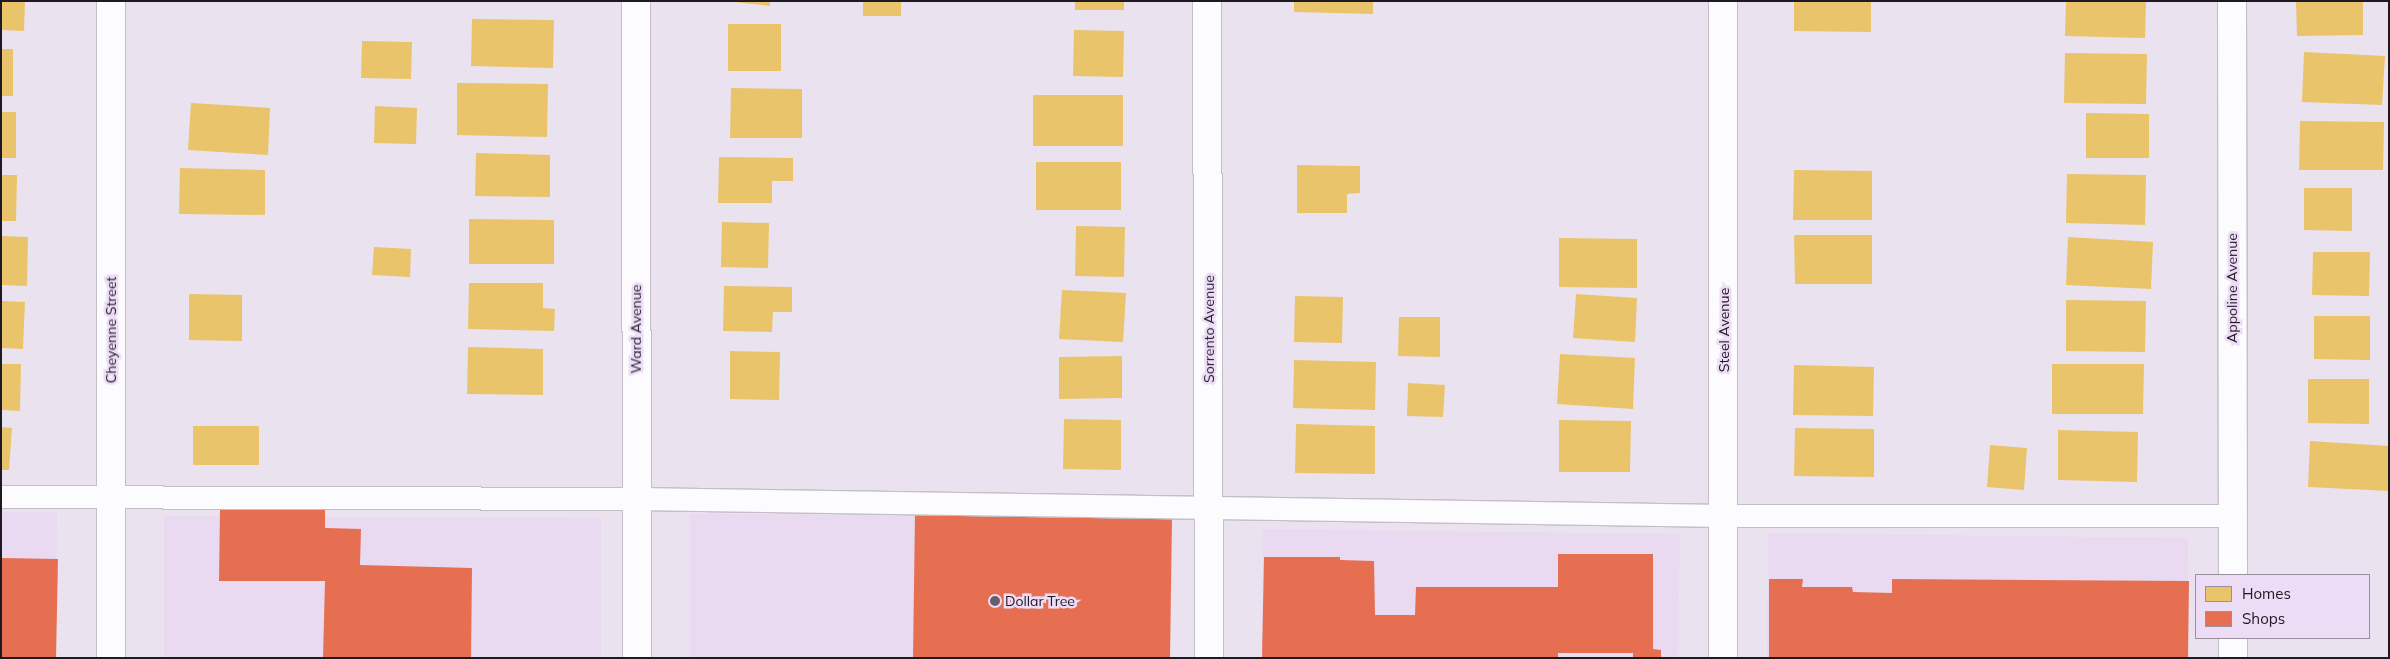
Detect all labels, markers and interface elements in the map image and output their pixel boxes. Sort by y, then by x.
street label: Appoline Avenue [2224,233,2240,343]
street label: Sorrento Avenue [1201,275,1217,383]
street label: Cheyenne Street [103,277,119,383]
street label: Ward Avenue [628,285,644,373]
street label: Steel Avenue [1716,288,1732,372]
legend [2195,574,2370,639]
text: Homes [2242,584,2291,603]
place label: Dollar Tree [1005,593,1075,609]
marker: Dollar Tree [989,595,1001,607]
text: Shops [2242,609,2285,628]

